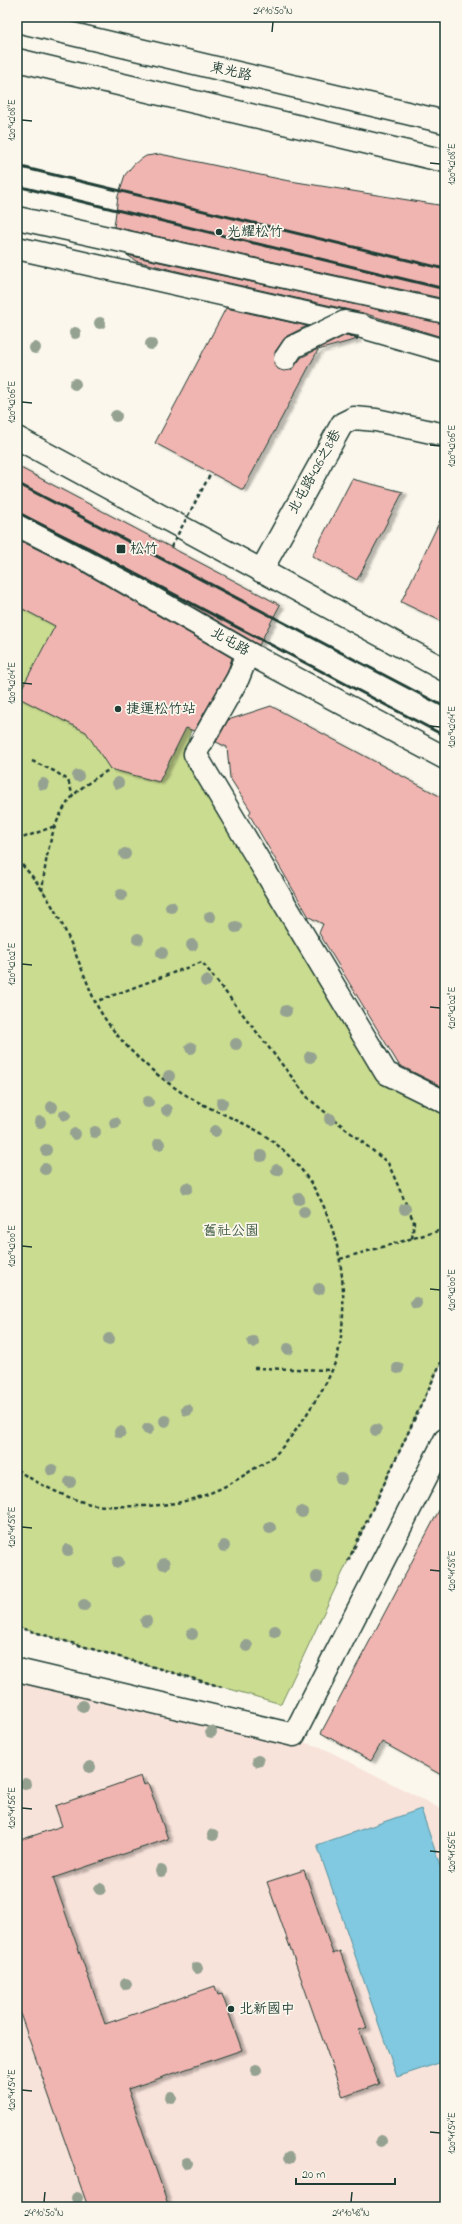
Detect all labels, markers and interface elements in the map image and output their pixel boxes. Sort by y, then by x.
text: 24°10'50"N [253,4,293,19]
street label: 東光路 [208,57,254,87]
text: 120°42'08"E [5,99,20,141]
text: 120°42'08"E [445,143,460,185]
place label: 光耀松竹 [227,222,283,243]
marker: 光耀松竹 [214,227,224,237]
text: 120°42'06"E [5,381,20,423]
street label: 北屯路426之8巷 [283,425,347,518]
text: 120°42'06"E [445,425,460,467]
place label: 松竹 [130,539,158,560]
marker: 松竹 [115,543,127,555]
street label: 北屯路 [207,622,253,662]
text: 120°42'04"E [5,662,20,704]
place label: 捷運松竹站 [126,699,196,720]
marker: 捷運松竹站 [113,704,123,714]
text: 120°42'04"E [445,706,460,748]
text: 120°42'02"E [5,943,20,985]
text: 120°42'02"E [445,987,460,1029]
park label: 舊社公園 [203,1221,259,1242]
text: 120°42'00"E [5,1225,20,1267]
text: 120°42'00"E [445,1269,460,1311]
text: 120°41'58"E [5,1506,20,1548]
text: 120°41'58"E [445,1550,460,1592]
text: 120°41'56"E [5,1787,20,1829]
text: 120°41'56"E [445,1831,460,1873]
place label: 北新國中 [239,1999,295,2020]
marker: 北新國中 [226,2004,236,2014]
text: 120°41'54"E [5,2069,20,2111]
text: 120°41'54"E [445,2112,460,2154]
scale bar [296,2160,395,2186]
text: 20 m [302,2166,325,2184]
text: 24°10'50"N [24,2206,64,2221]
text: 24°10'48"N [332,2206,370,2221]

